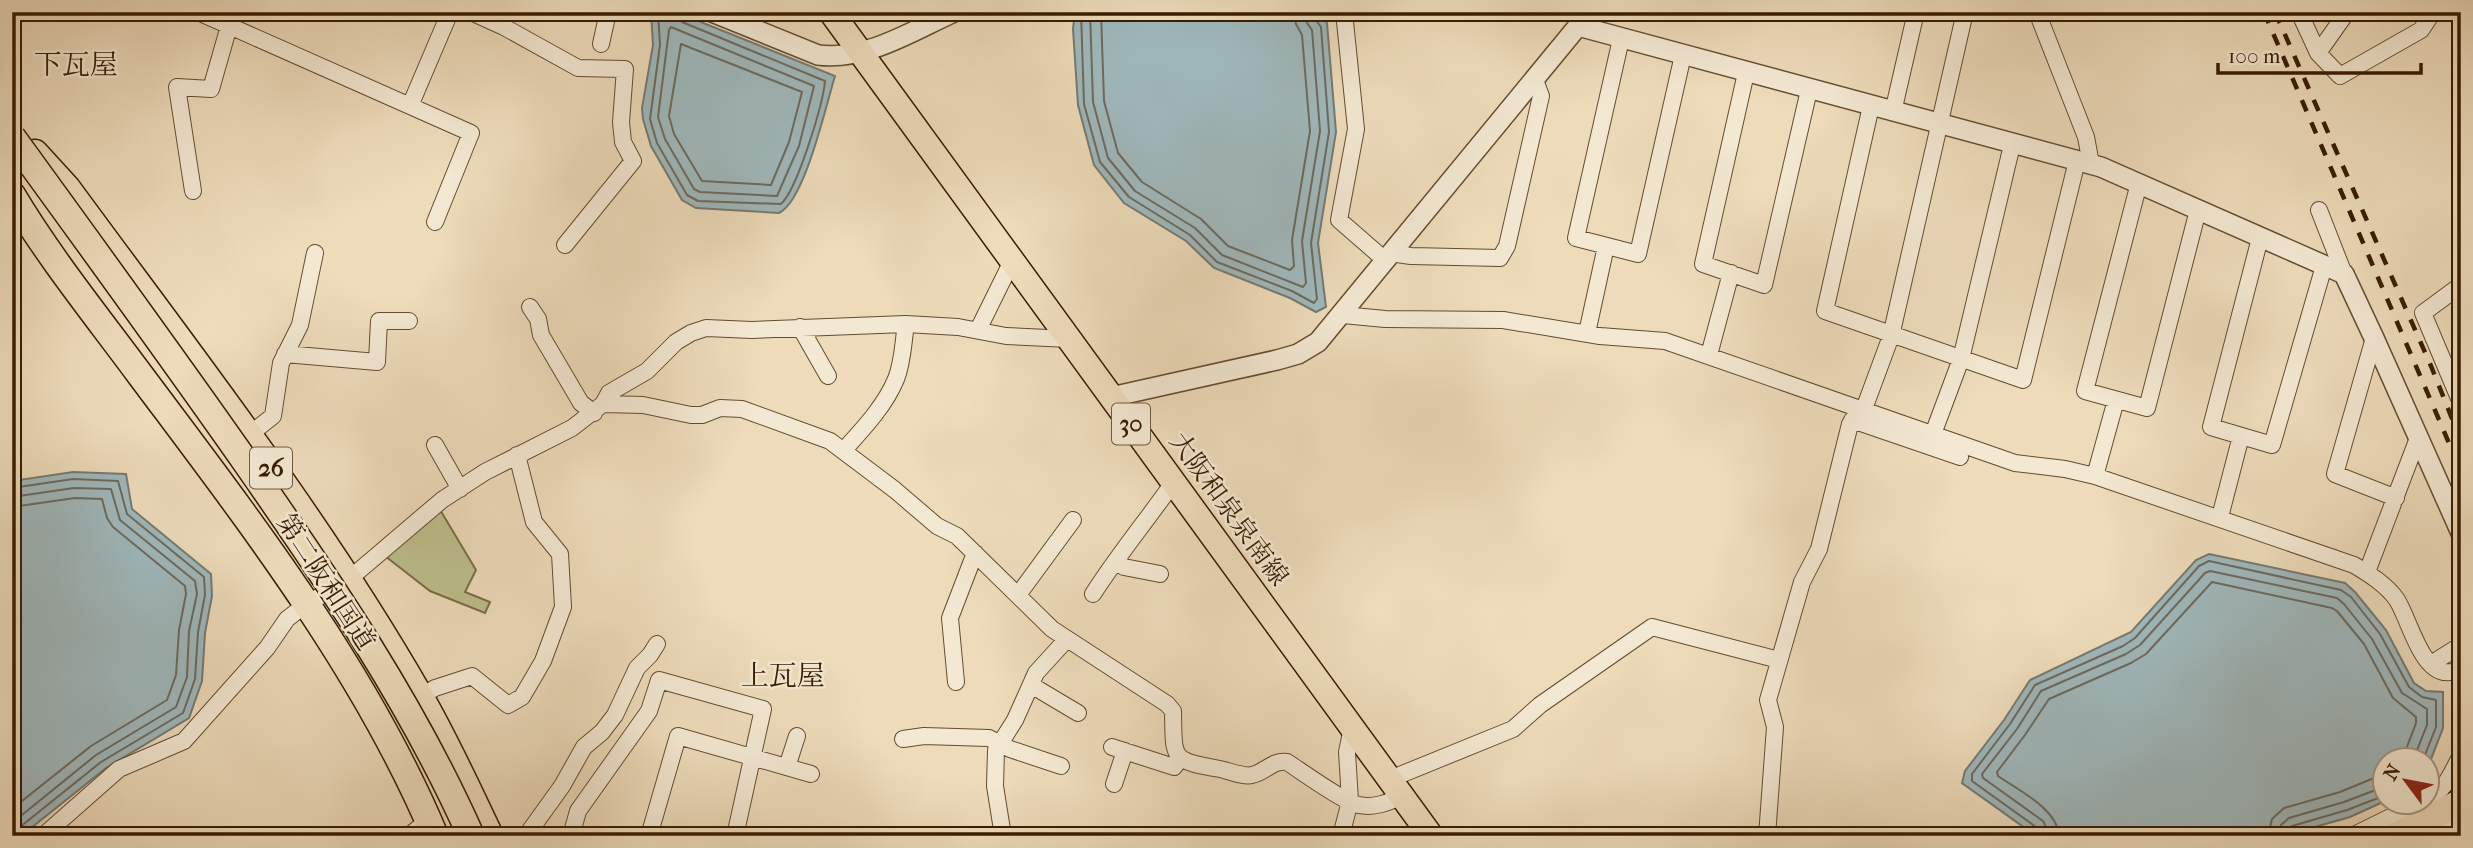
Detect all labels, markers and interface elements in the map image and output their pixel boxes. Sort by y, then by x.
scale bar [2218,32,2420,76]
text: 100 m [2228,44,2281,68]
district label: 下瓦屋 [34,48,118,81]
road number: 30 [1112,404,1150,444]
street label: 大阪和泉泉南線 [1163,426,1295,592]
road number: 26 [250,448,292,489]
street label: 第二阪和国道 [271,508,381,656]
district label: 上瓦屋 [741,659,825,692]
north arrow [2372,746,2442,816]
text: N [2379,760,2406,784]

